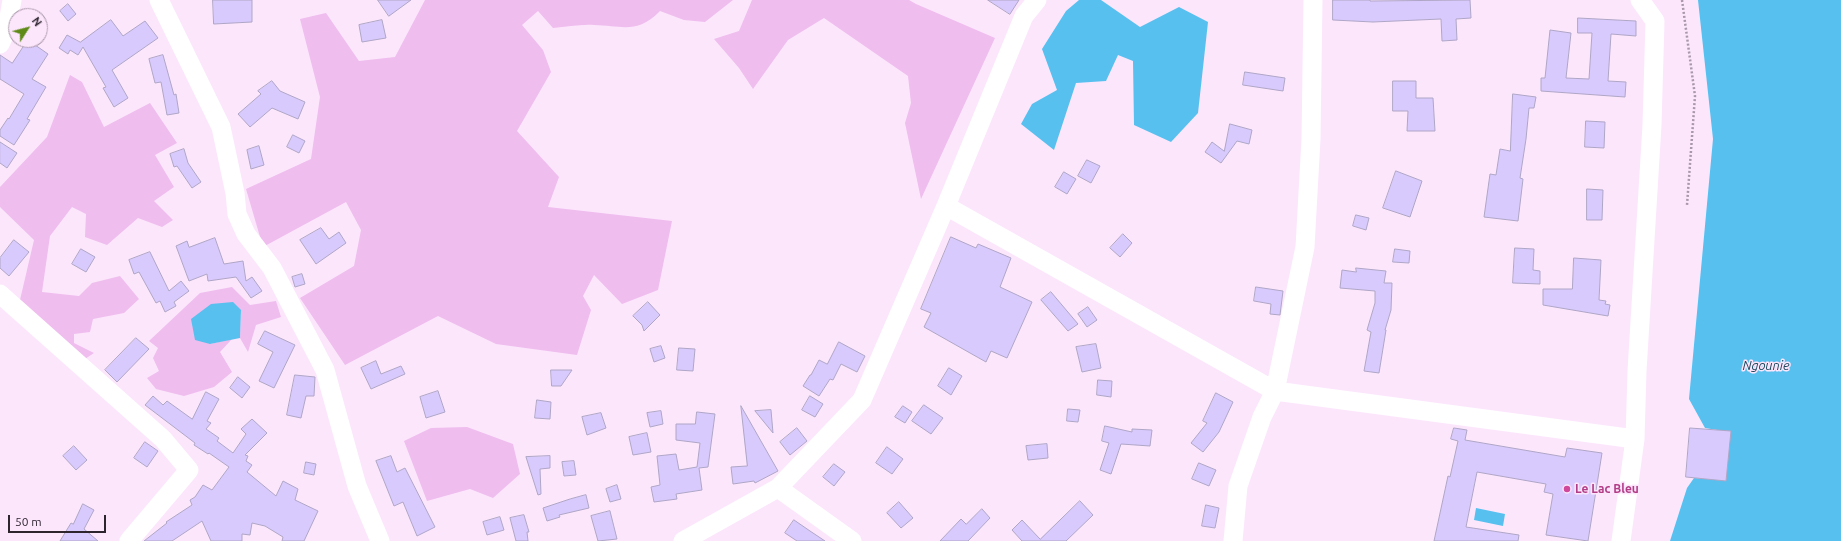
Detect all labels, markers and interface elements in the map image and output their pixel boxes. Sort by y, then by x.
north arrow [8,8,48,48]
text: N [30,15,44,28]
water label: Ngounie [1742,358,1790,374]
place label: Le Lac Bleu [1575,482,1639,496]
marker: Le Lac Bleu [1562,484,1572,494]
scale bar [10,507,108,533]
text: 50 m [15,515,42,528]

